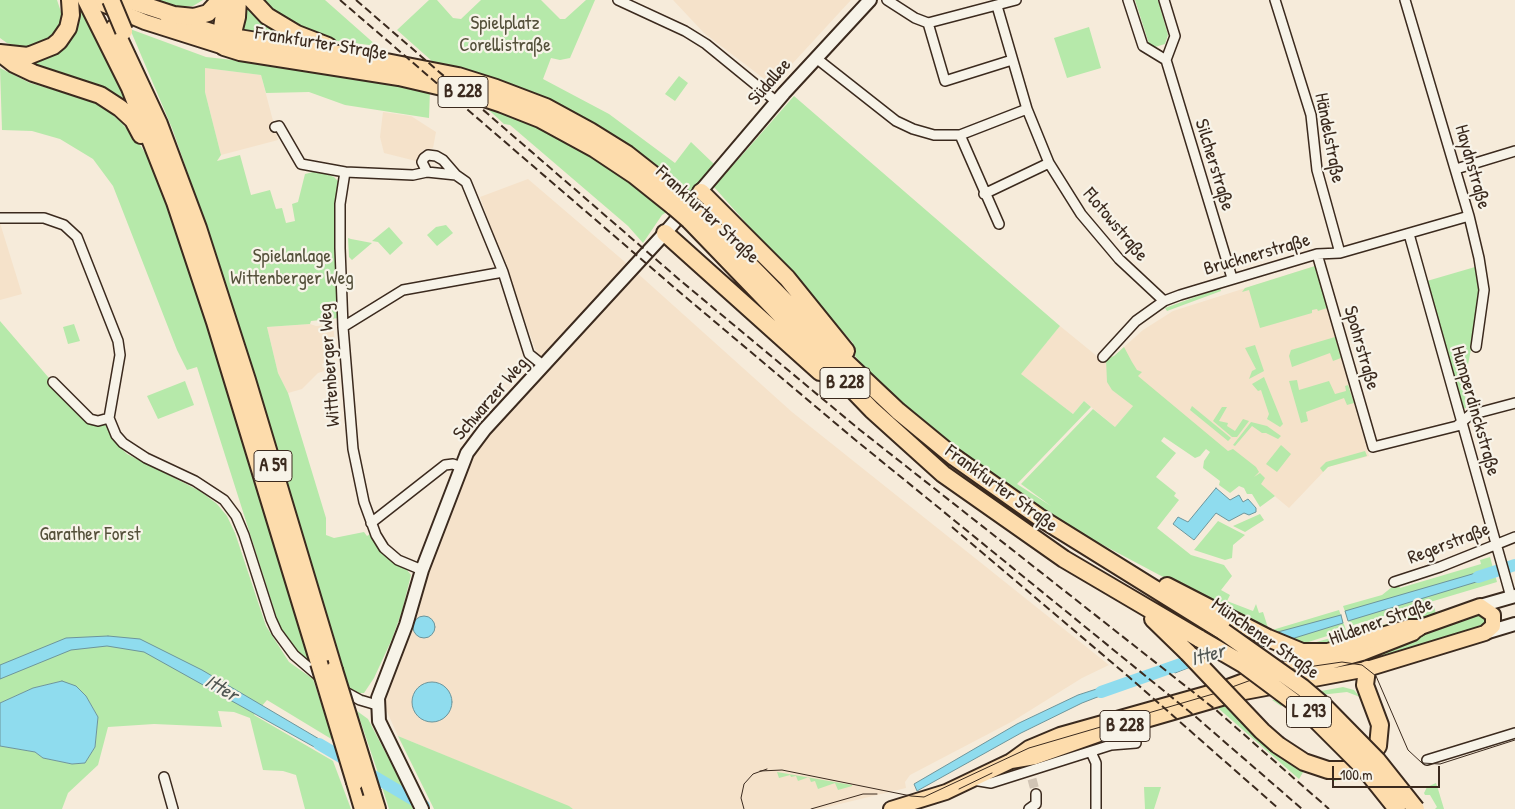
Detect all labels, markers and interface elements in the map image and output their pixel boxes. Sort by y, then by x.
park label: Spielplatz Corellistraße [459,13,551,57]
street label: Frankfurter Straße [253,22,389,66]
street label: Südallee [744,54,796,110]
road number: B 228 [438,76,488,108]
street label: Händelstraße [1309,91,1349,185]
street label: Silcherstraße [1189,116,1239,214]
street label: Haydnstraße [1449,122,1495,212]
street label: Frankfurter Straße [650,161,764,269]
street label: Flotowstraße [1078,184,1152,266]
street label: Brucknerstraße [1201,229,1313,281]
park label: Spielanlage Wittenberger Weg [230,246,354,290]
street label: Wittenberger Weg [314,303,346,427]
street label: Spohrstraße [1338,304,1384,392]
street label: Humperdinckstraße [1446,343,1504,479]
street label: Schwarzer Weg [449,353,533,445]
road number: B 228 [820,368,870,398]
street label: Frankfurter Straße [940,441,1062,537]
road number: A 59 [254,451,292,482]
street label: Regerstraße [1405,518,1493,570]
park label: Garather Forst [39,524,141,546]
street label: Hildener Straße [1326,593,1436,651]
street label: Münchener Straße [1207,594,1323,684]
water label: Itter [1188,640,1228,672]
water label: Itter [200,670,242,708]
road number: L 293 [1286,696,1332,728]
road number: B 228 [1100,710,1150,741]
scale bar [1335,756,1442,788]
text: 100 m [1340,764,1373,785]

